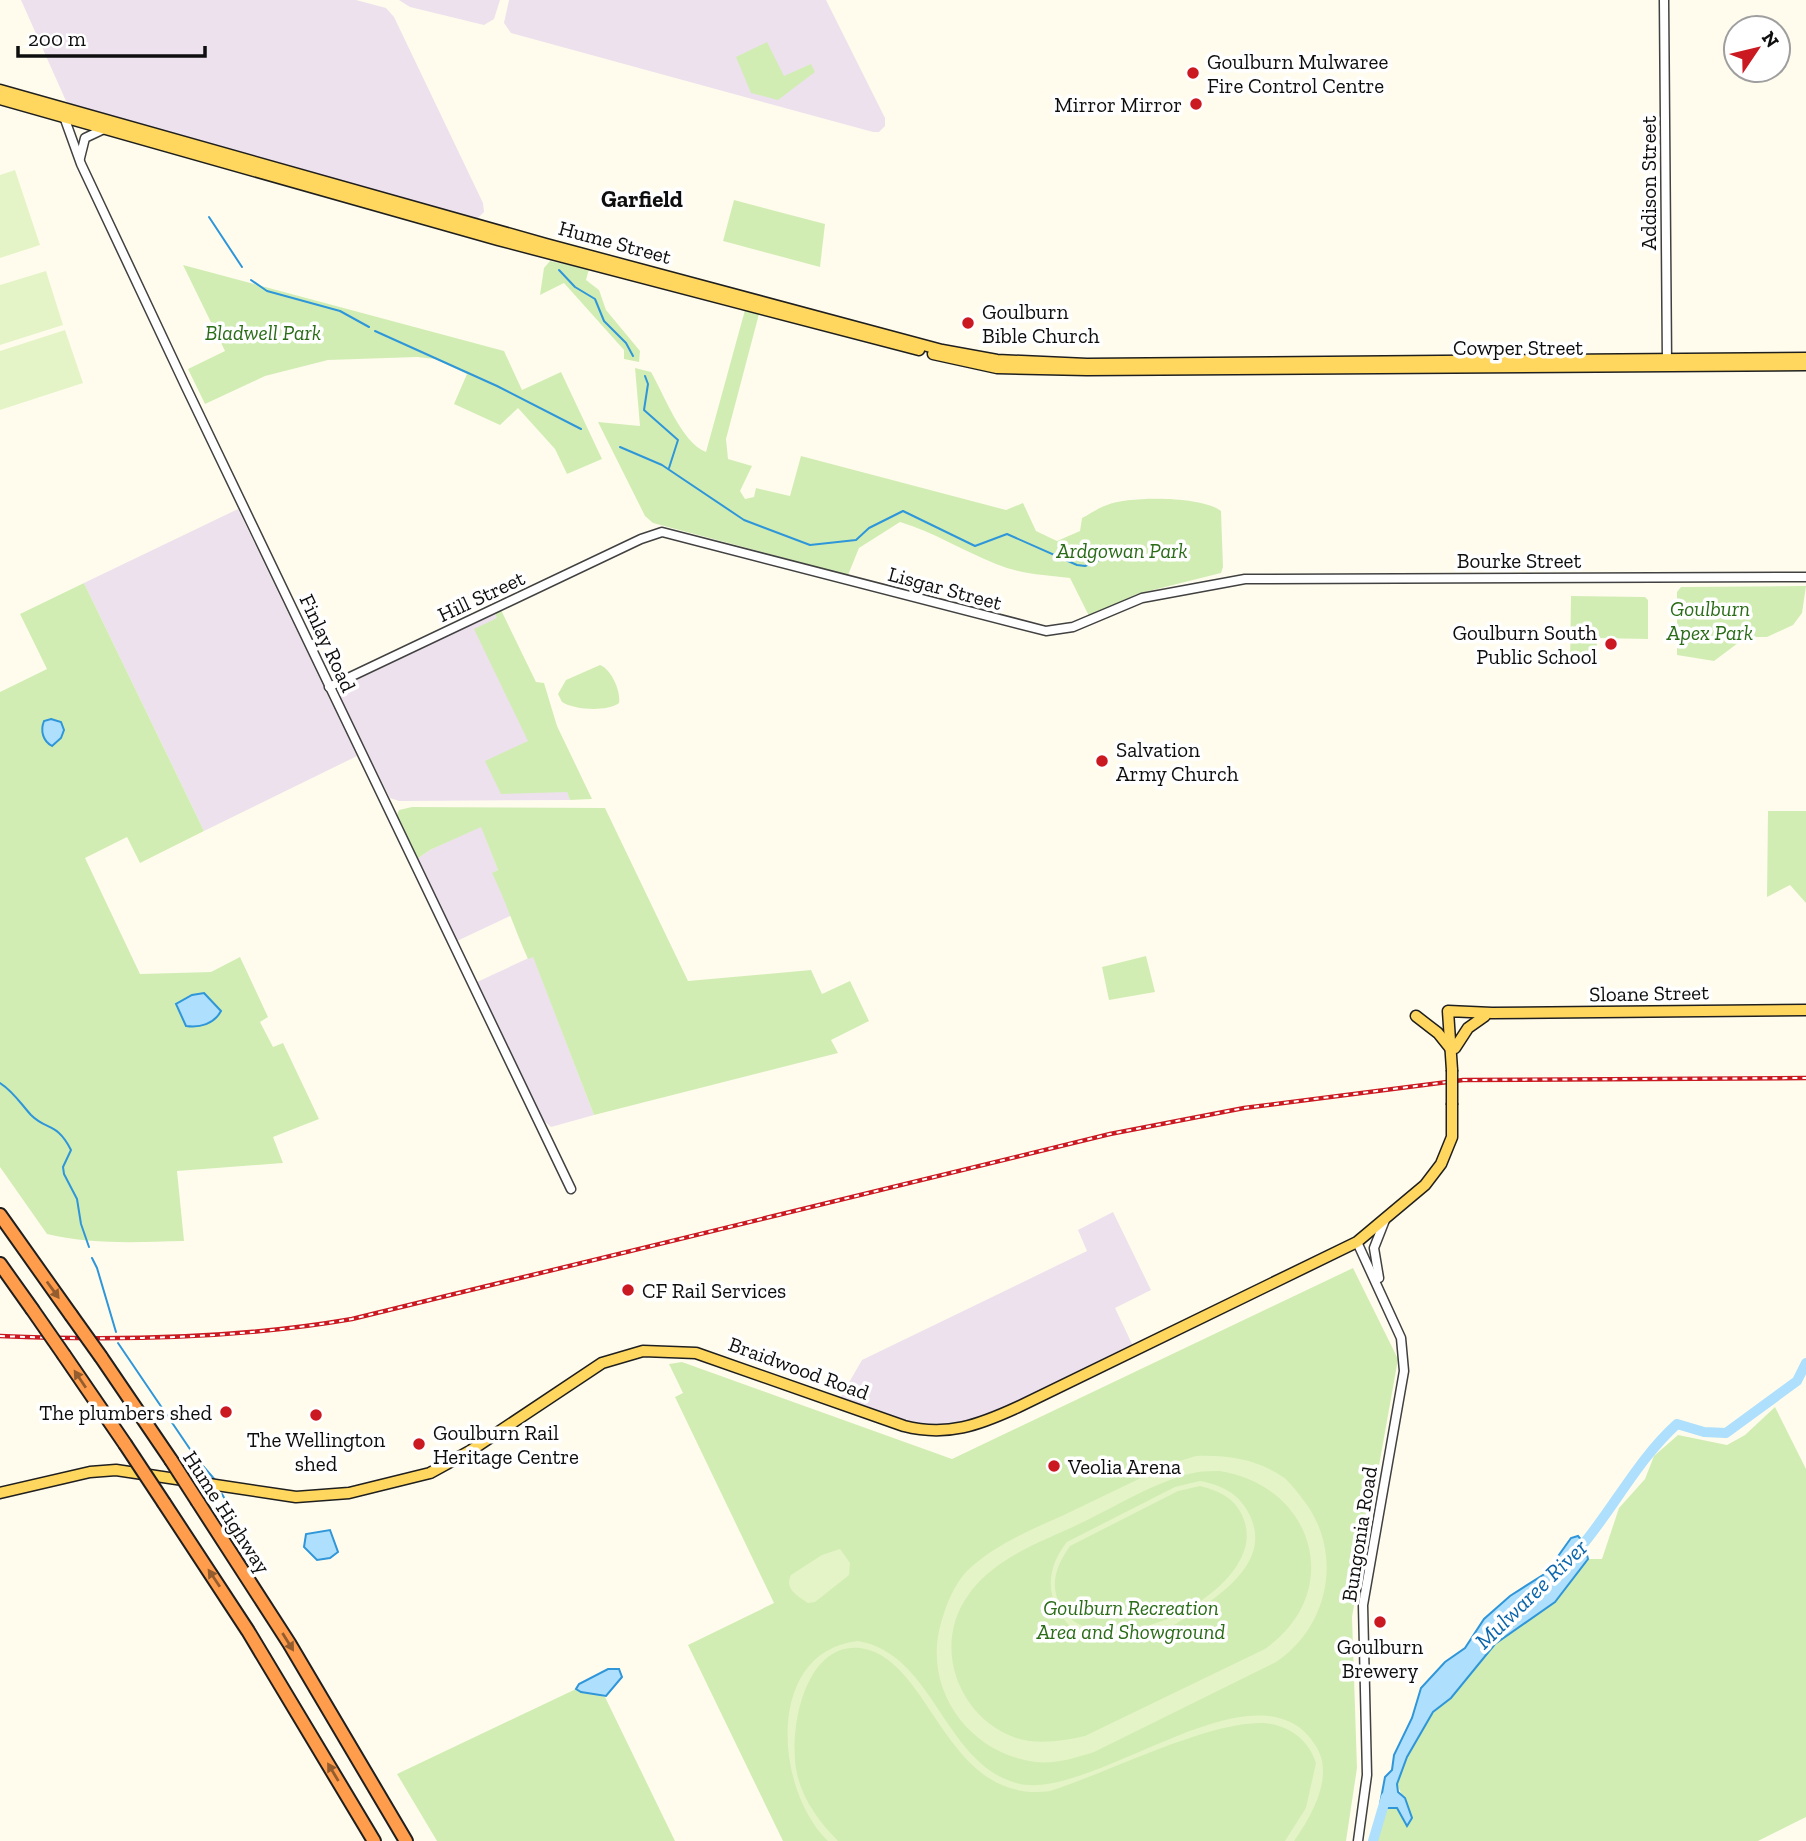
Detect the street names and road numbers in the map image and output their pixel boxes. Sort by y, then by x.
street label: Addison Street [1636,116,1661,250]
street label: Hume Street [556,215,674,269]
street label: Cowper Street [1453,335,1583,360]
street label: Bourke Street [1457,548,1581,573]
street label: Lisgar Street [885,561,1005,615]
street label: Hill Street [434,565,529,627]
street label: Finlay Road [294,590,362,696]
street label: Sloane Street [1589,979,1709,1007]
street label: Braidwood Road [725,1331,873,1405]
street label: Hume Highway [178,1446,276,1578]
street label: Bungonia Road [1336,1464,1382,1603]

